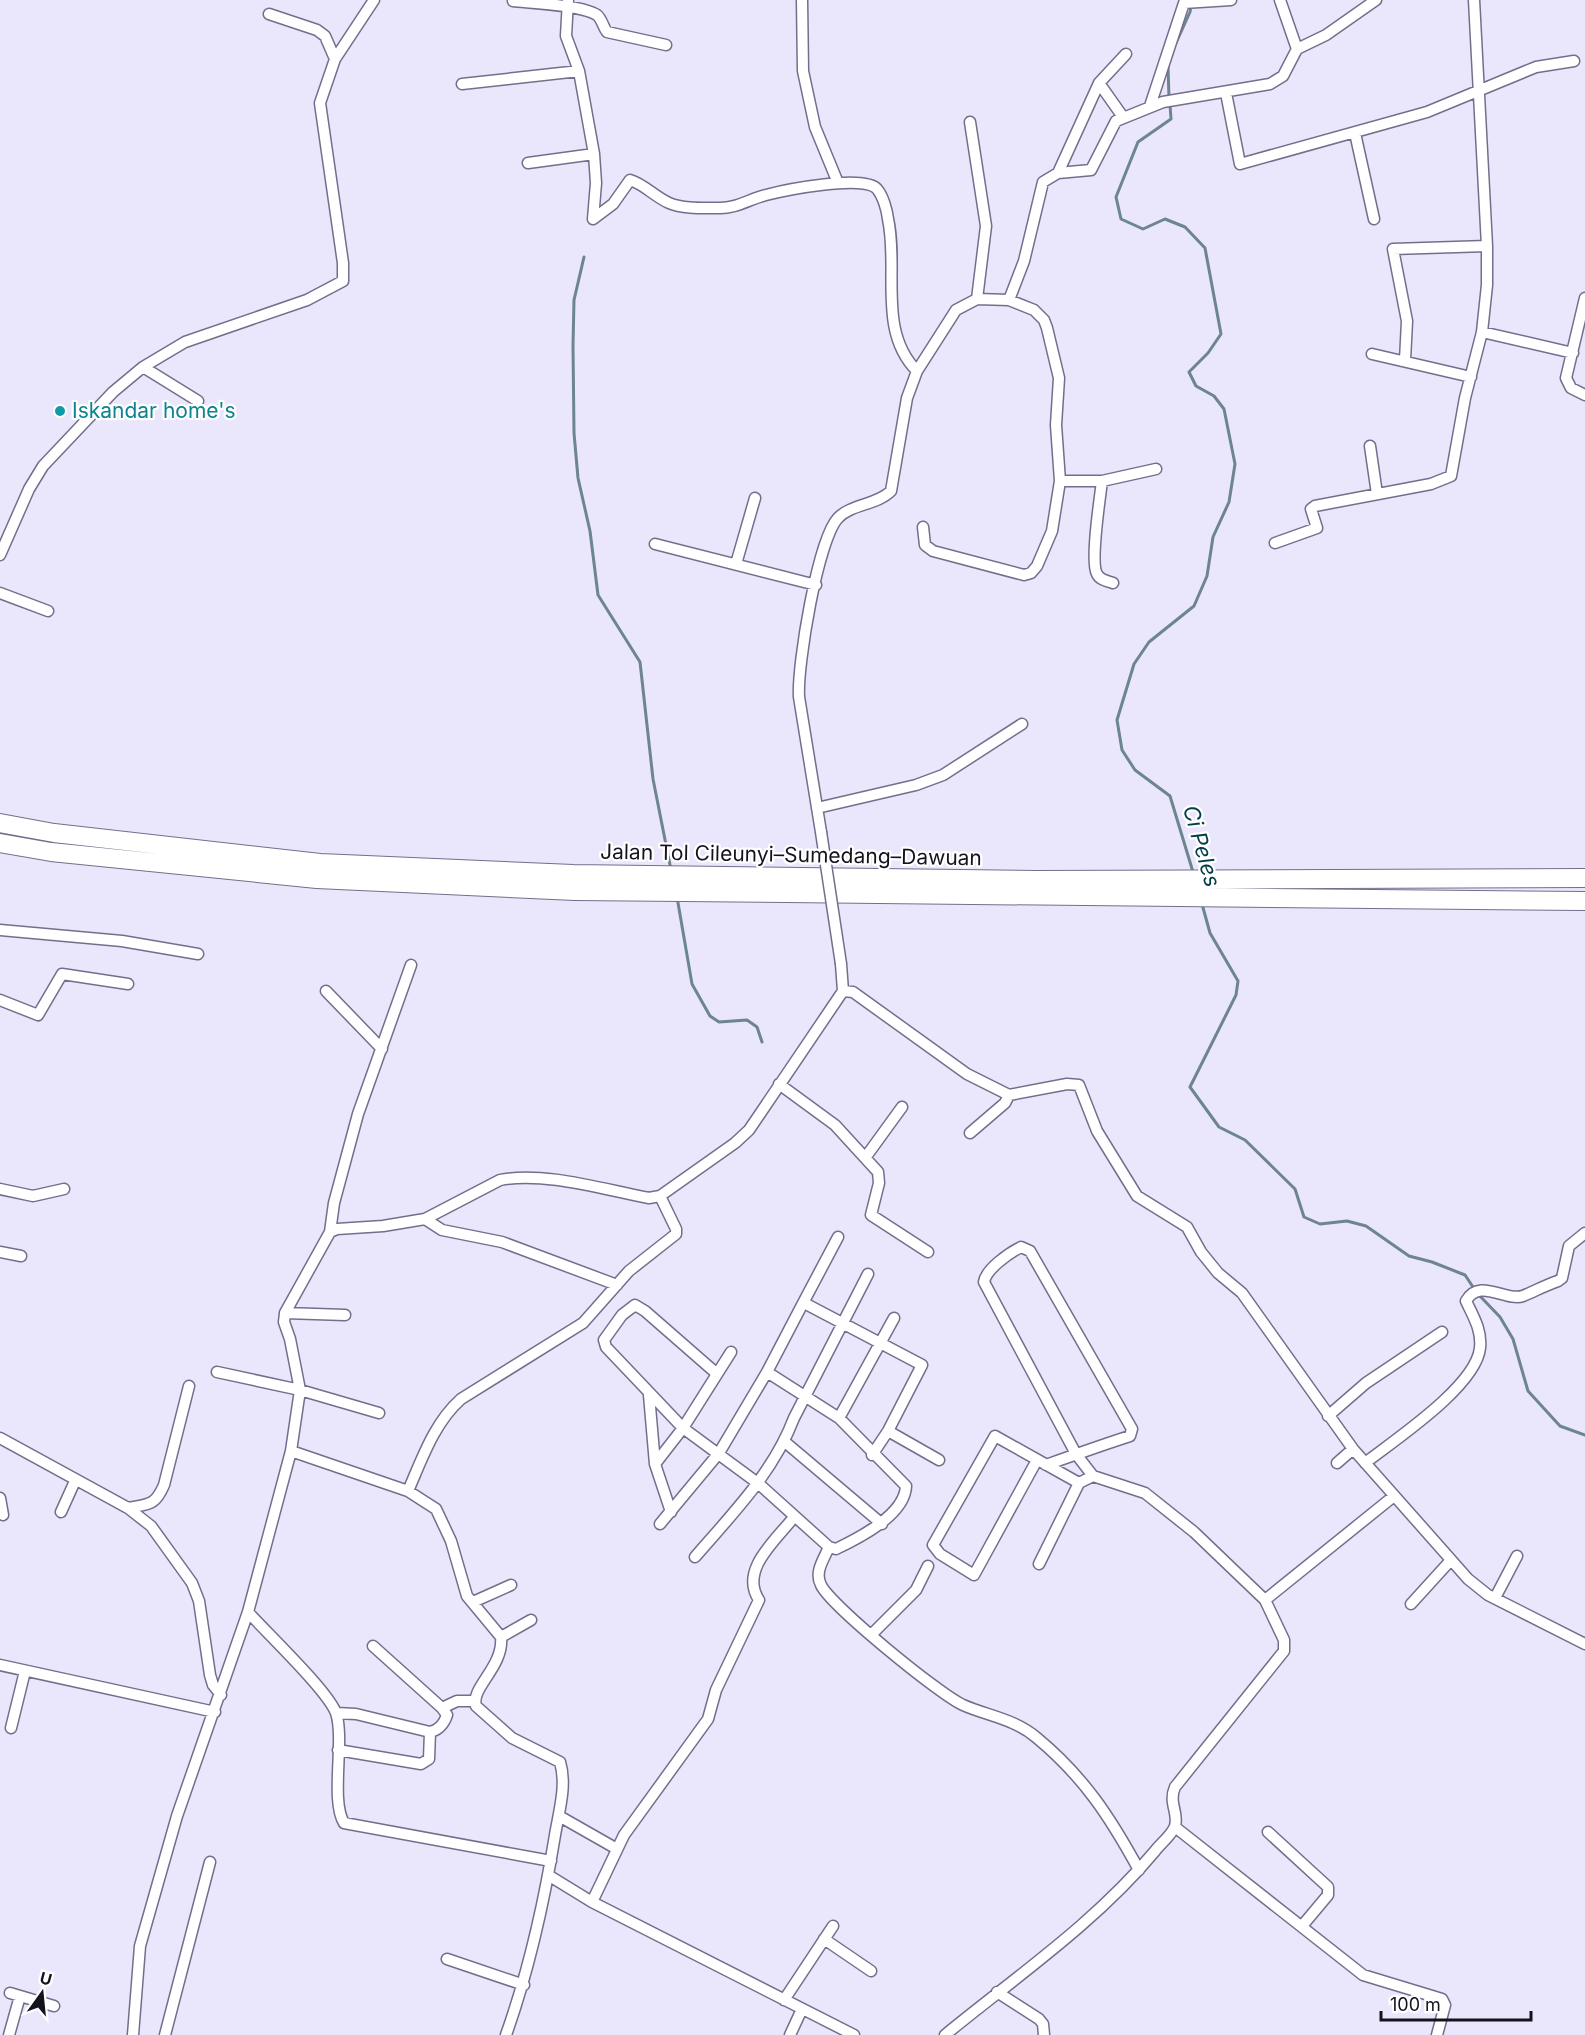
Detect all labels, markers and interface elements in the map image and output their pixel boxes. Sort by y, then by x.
place label: Iskandar home's [72,398,236,423]
marker: Iskandar home's [53,404,67,418]
water label: Ci Peles [1178,802,1226,890]
street label: Jalan Tol Cileunyi–Sumedang–Dawuan [600,839,982,870]
north arrow [12,1963,72,2023]
text: U [38,1967,54,1990]
scale bar [1381,1984,1531,2022]
text: 100 m [1390,1994,1441,2015]

